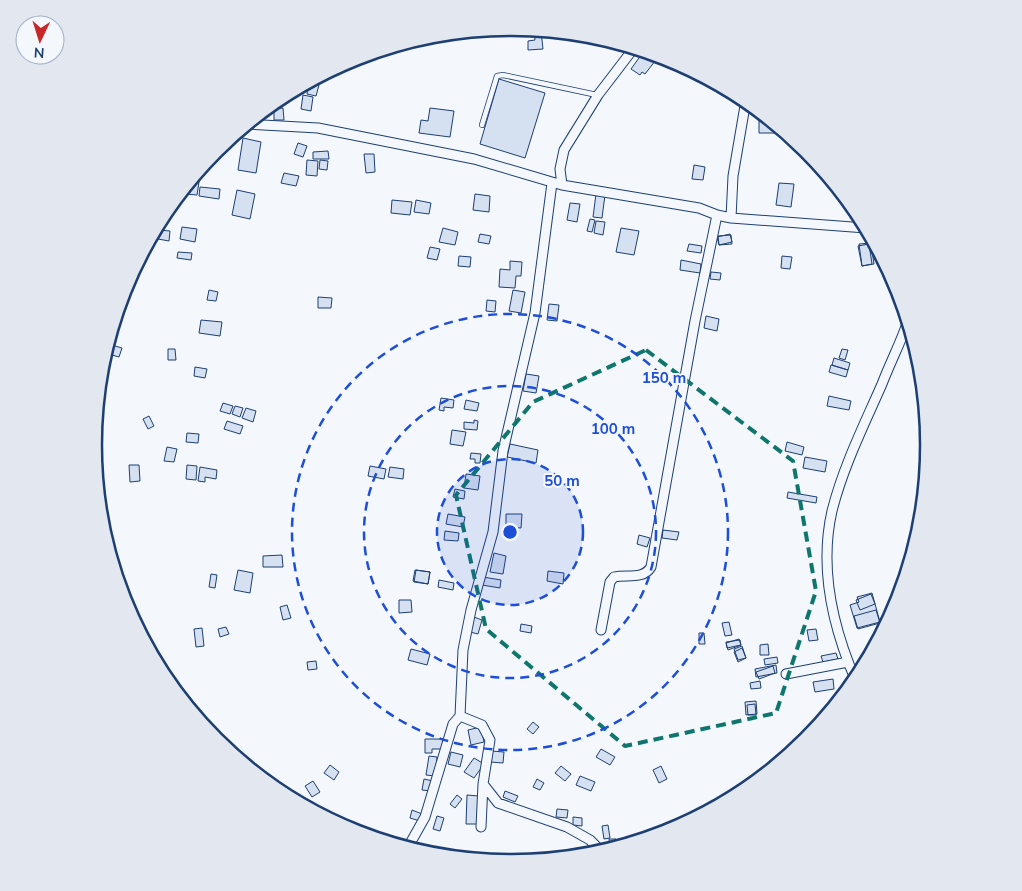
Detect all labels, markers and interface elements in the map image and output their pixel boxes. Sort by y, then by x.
north arrow [15,15,65,65]
text: N [33,44,45,62]
text: 150 m [642,368,686,387]
text: 100 m [591,419,635,438]
text: 50 m [544,471,580,490]
centre of rings [501,523,519,541]

